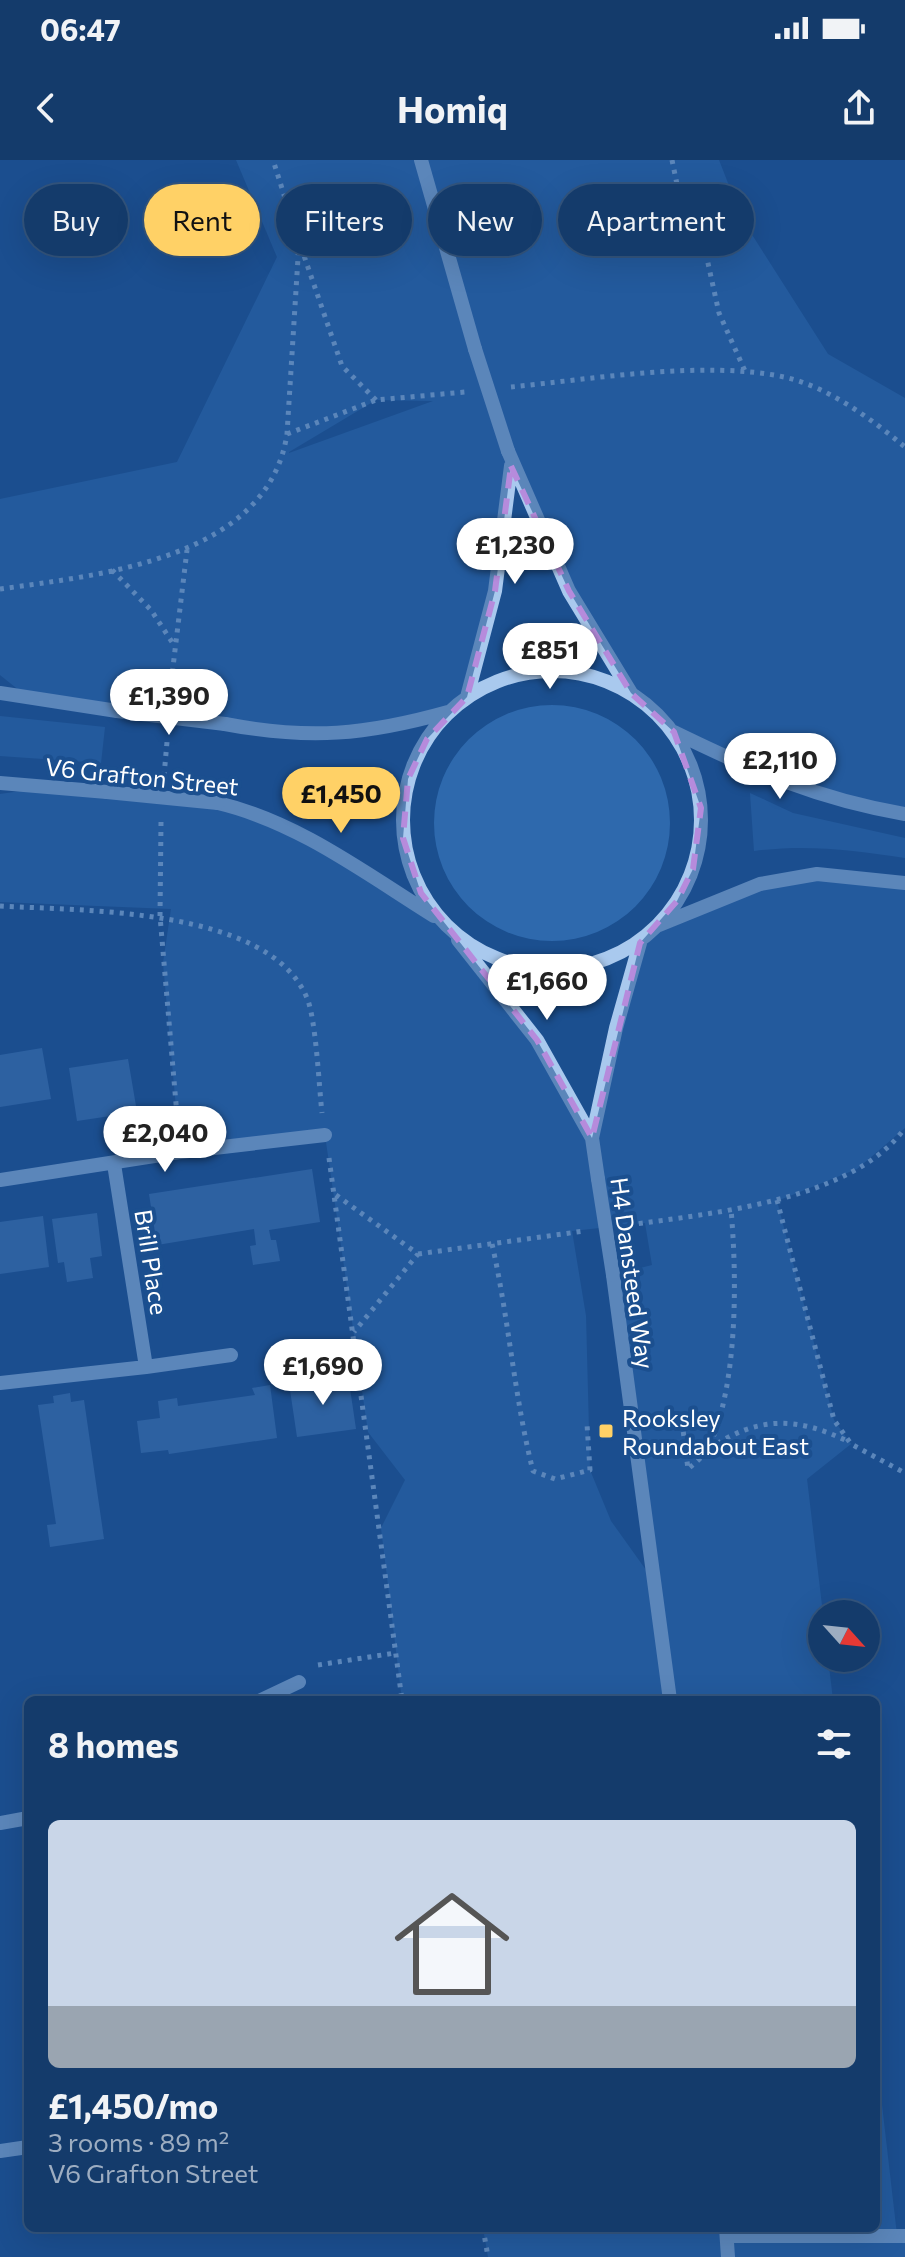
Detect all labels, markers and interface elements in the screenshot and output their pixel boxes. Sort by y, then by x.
text: 06:47 [40,10,121,47]
icon: back [24,86,68,130]
text: Homiq [397,86,508,130]
icon: share [837,86,881,130]
chip: Buy [24,184,128,256]
chip: Rent [144,184,260,256]
chip: Filters [276,184,412,256]
chip: New [428,184,542,256]
chip: Apartment [558,184,754,256]
pin: £1,230 [450,518,580,586]
text: £1,230 [475,528,555,559]
pin: £851 [503,623,597,691]
text: £851 [521,633,579,664]
pin: £1,390 [104,669,234,737]
text: £1,390 [128,679,210,710]
pin: £2,110 [715,733,845,801]
text: £2,110 [742,743,818,774]
street label: V6 Grafton Street [44,751,240,801]
pin: £1,450 [276,767,406,835]
text: £1,450 [300,777,382,808]
pin: £1,660 [482,954,612,1022]
text: £1,660 [506,964,588,995]
pin: £2,040 [100,1106,230,1174]
text: £2,040 [121,1116,209,1147]
street label: H4 Dansteed Way [605,1175,661,1371]
street label: Brill Place [129,1207,175,1317]
pin: £1,690 [258,1339,388,1407]
text: £1,690 [282,1349,364,1380]
place label: Rooksley Roundabout East [622,1403,809,1460]
marker: Rooksley Roundabout East [597,1422,615,1440]
north arrow [808,1600,880,1672]
map controls [808,1600,880,1672]
icon: filters [812,1722,856,1766]
text: 8 homes [48,1723,179,1765]
icon: home [380,1872,524,2016]
text: £1,450/mo [48,2084,218,2126]
text: 3 rooms · 89 m² [48,2126,229,2157]
text: V6 Grafton Street [48,2157,258,2188]

